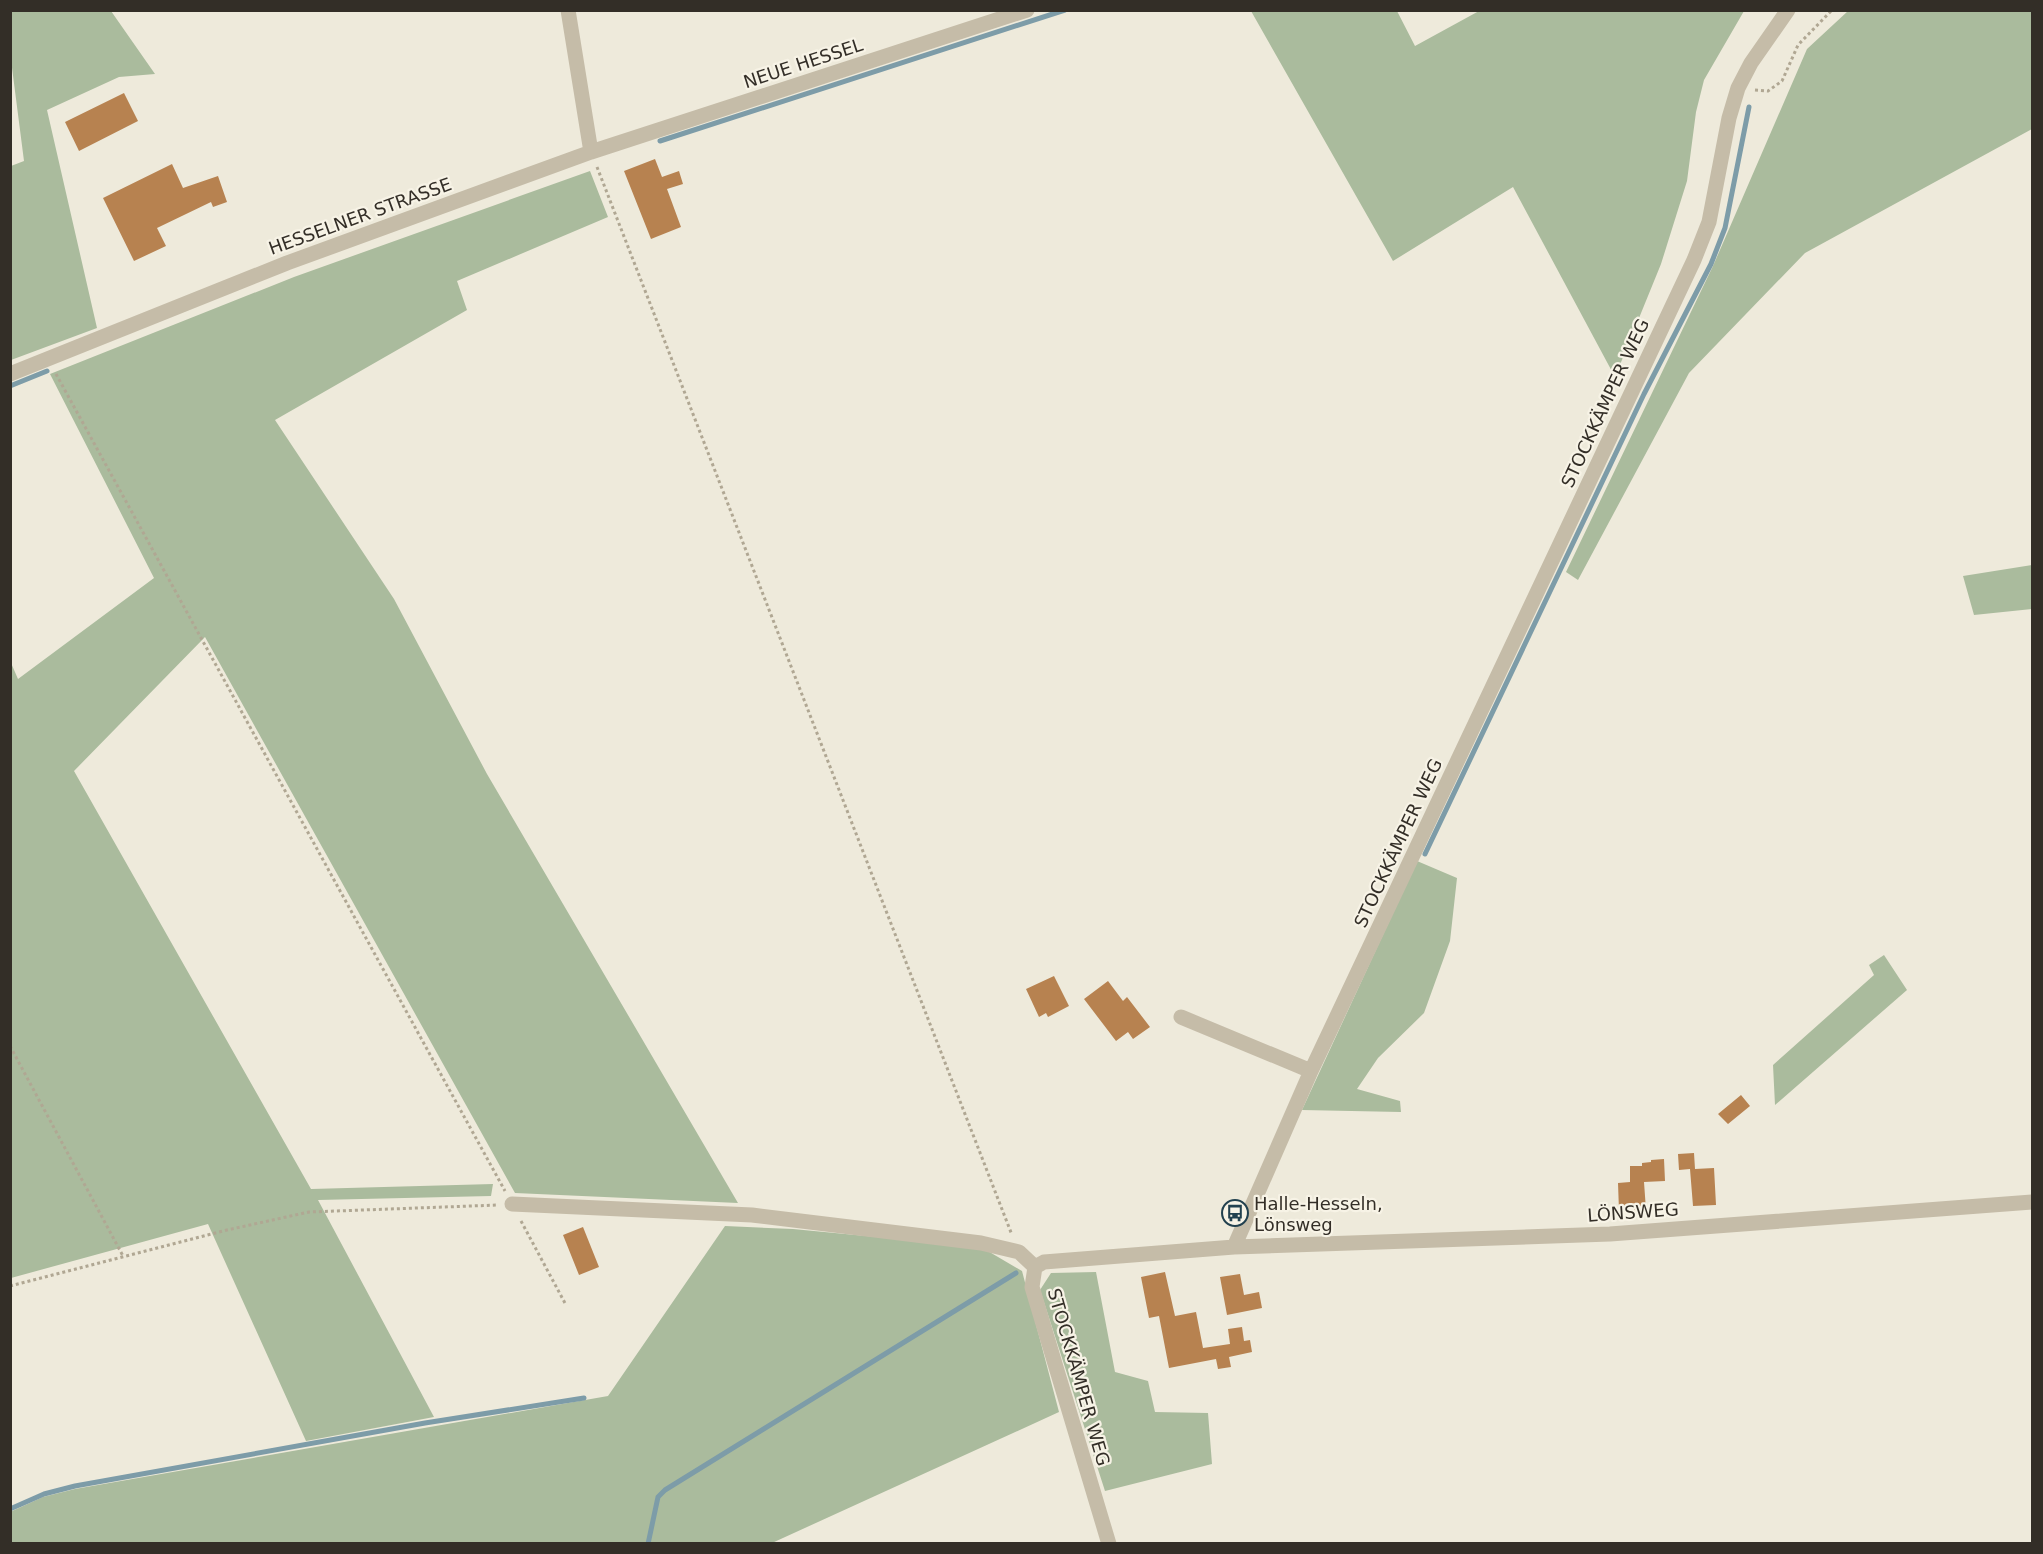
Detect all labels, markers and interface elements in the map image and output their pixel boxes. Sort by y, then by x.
street label: NEUE HESSEL [741,34,865,92]
street label: HESSELNER STRASSE [266,173,454,259]
street label: STOCKKÄMPER WEG [1557,315,1653,491]
street label: STOCKKÄMPER WEG [1350,755,1446,931]
place label: Halle-Hesseln, Lönsweg [1254,1193,1383,1235]
bus stop icon: Halle-Hesseln, Lönsweg [1220,1198,1250,1228]
street label: LÖNSWEG [1587,1198,1679,1226]
street label: STOCKKÄMPER WEG [1044,1286,1114,1468]

